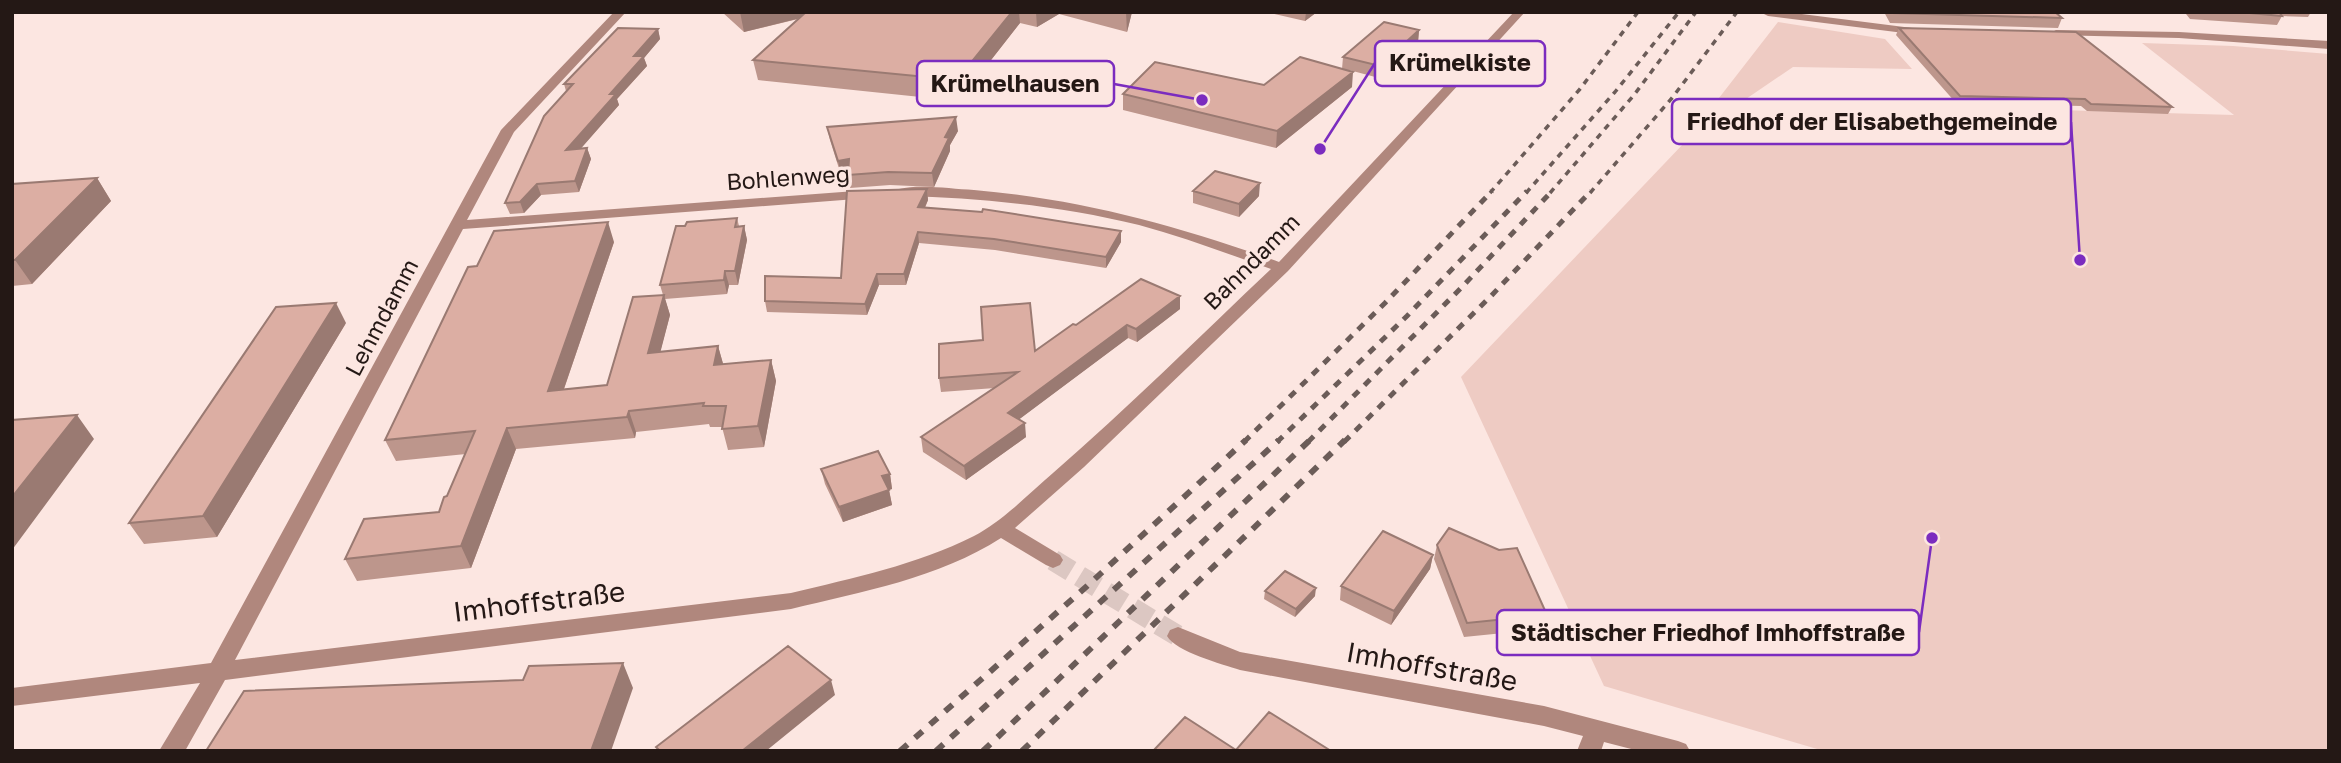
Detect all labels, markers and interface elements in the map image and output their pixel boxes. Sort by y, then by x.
callout: Krümelkiste [1375,41,1545,86]
text: Krümelkiste [1389,47,1531,76]
callout: Krümelhausen [917,61,1114,106]
text: Krümelhausen [930,68,1100,97]
callout: Friedhof der Elisabethgemeinde [1672,99,2071,144]
text: Friedhof der Elisabethgemeinde [1687,106,2057,135]
street label: Bohlenweg [725,159,851,195]
street label: Bahndamm [1197,207,1305,315]
street label: Lehmdamm [338,254,424,380]
street label: Imhoffstraße [451,574,627,628]
callout: Städtischer Friedhof Imhoffstraße [1497,610,1919,655]
text: Städtischer Friedhof Imhoffstraße [1511,617,1905,646]
street label: Imhoffstraße [1344,635,1520,697]

